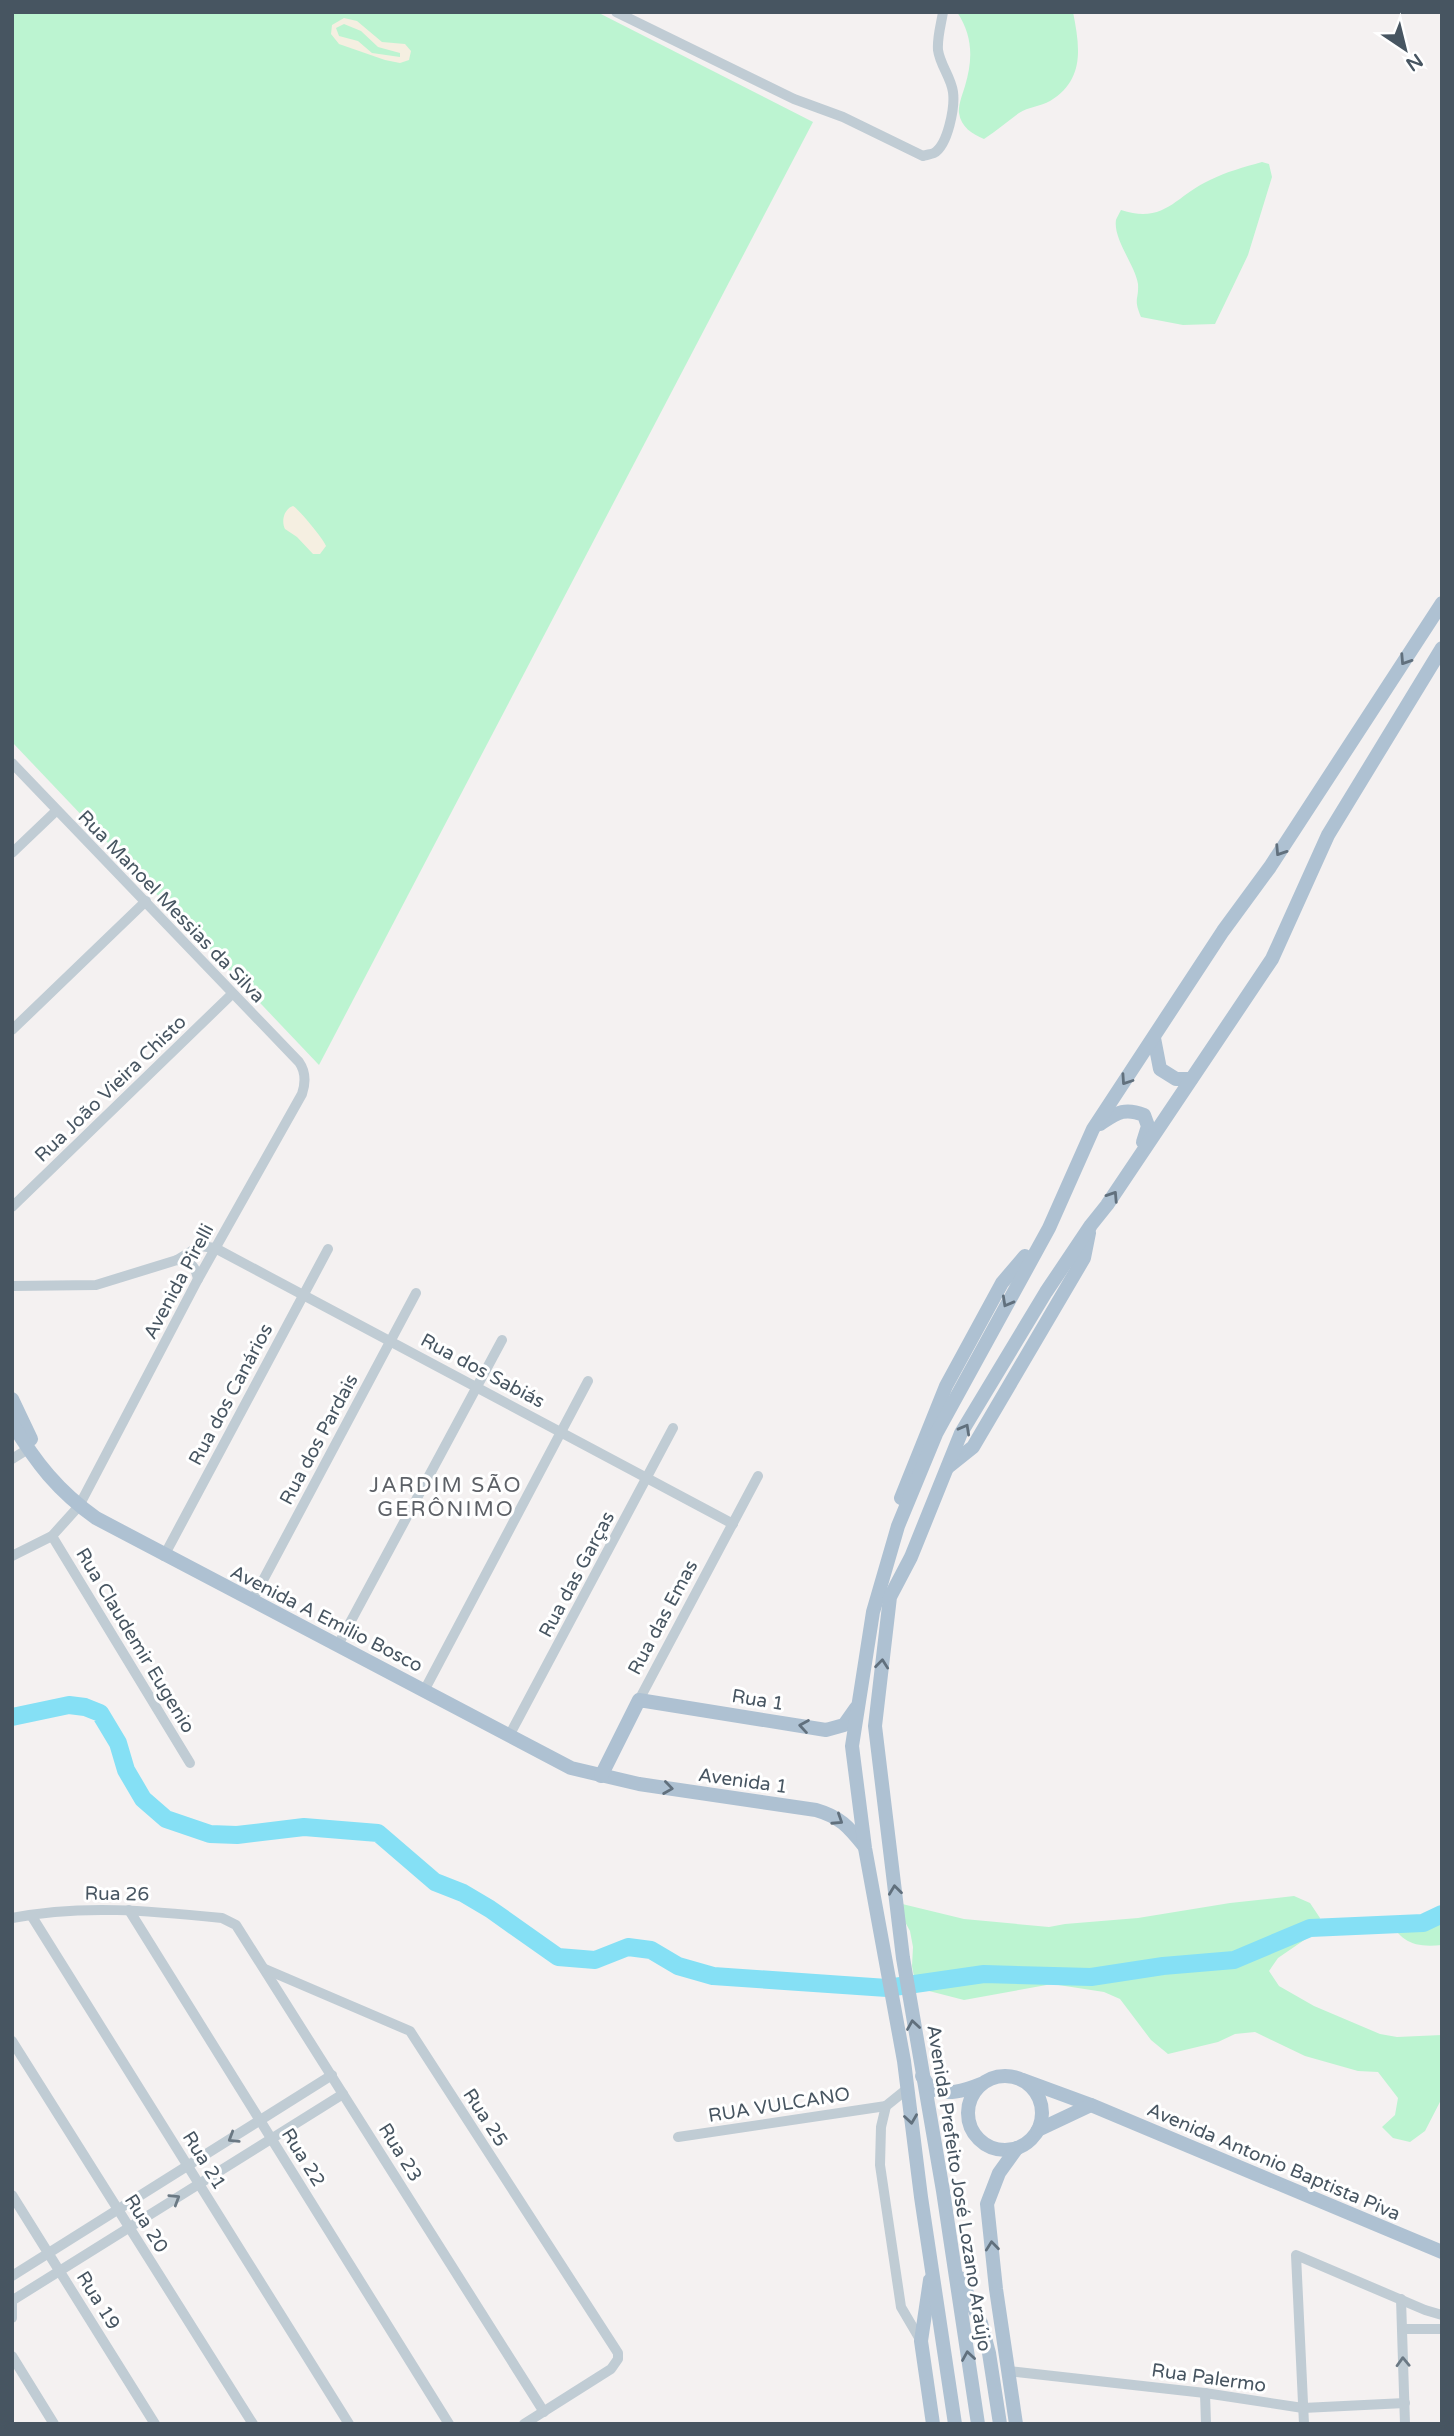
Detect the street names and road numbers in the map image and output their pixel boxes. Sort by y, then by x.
street label: Rua Manoel Messias da Silva [73,806,269,1008]
street label: Rua João Vieira Chisto [31,1011,191,1167]
street label: Avenida Pirelli [139,1220,218,1343]
street label: Rua dos Canários [184,1320,277,1469]
street label: Rua dos Sabiás [417,1329,548,1413]
street label: Rua dos Pardais [275,1370,363,1509]
street label: Rua das Garças [534,1508,619,1641]
street label: Rua Claudemir Eugenio [71,1544,199,1737]
street label: Rua das Emas [623,1556,702,1679]
street label: Avenida A Emilio Bosco [227,1561,426,1677]
street label: Rua 1 [730,1685,786,1715]
street label: Avenida 1 [697,1764,789,1798]
street label: Rua 26 [84,1882,150,1906]
street label: Avenida Prefeito José Lozano Araújo [922,2023,996,2353]
street label: RUA VULCANO [707,2083,852,2127]
street label: Rua 25 [458,2084,512,2151]
street label: Avenida Antonio Baptista Piva [1144,2099,1403,2225]
street label: Rua 23 [374,2119,427,2186]
street label: Rua 22 [277,2124,330,2191]
street label: Rua 21 [178,2127,231,2194]
street label: Rua 20 [120,2190,173,2257]
street label: Rua 19 [72,2267,125,2334]
street label: Rua Palermo [1150,2359,1268,2397]

